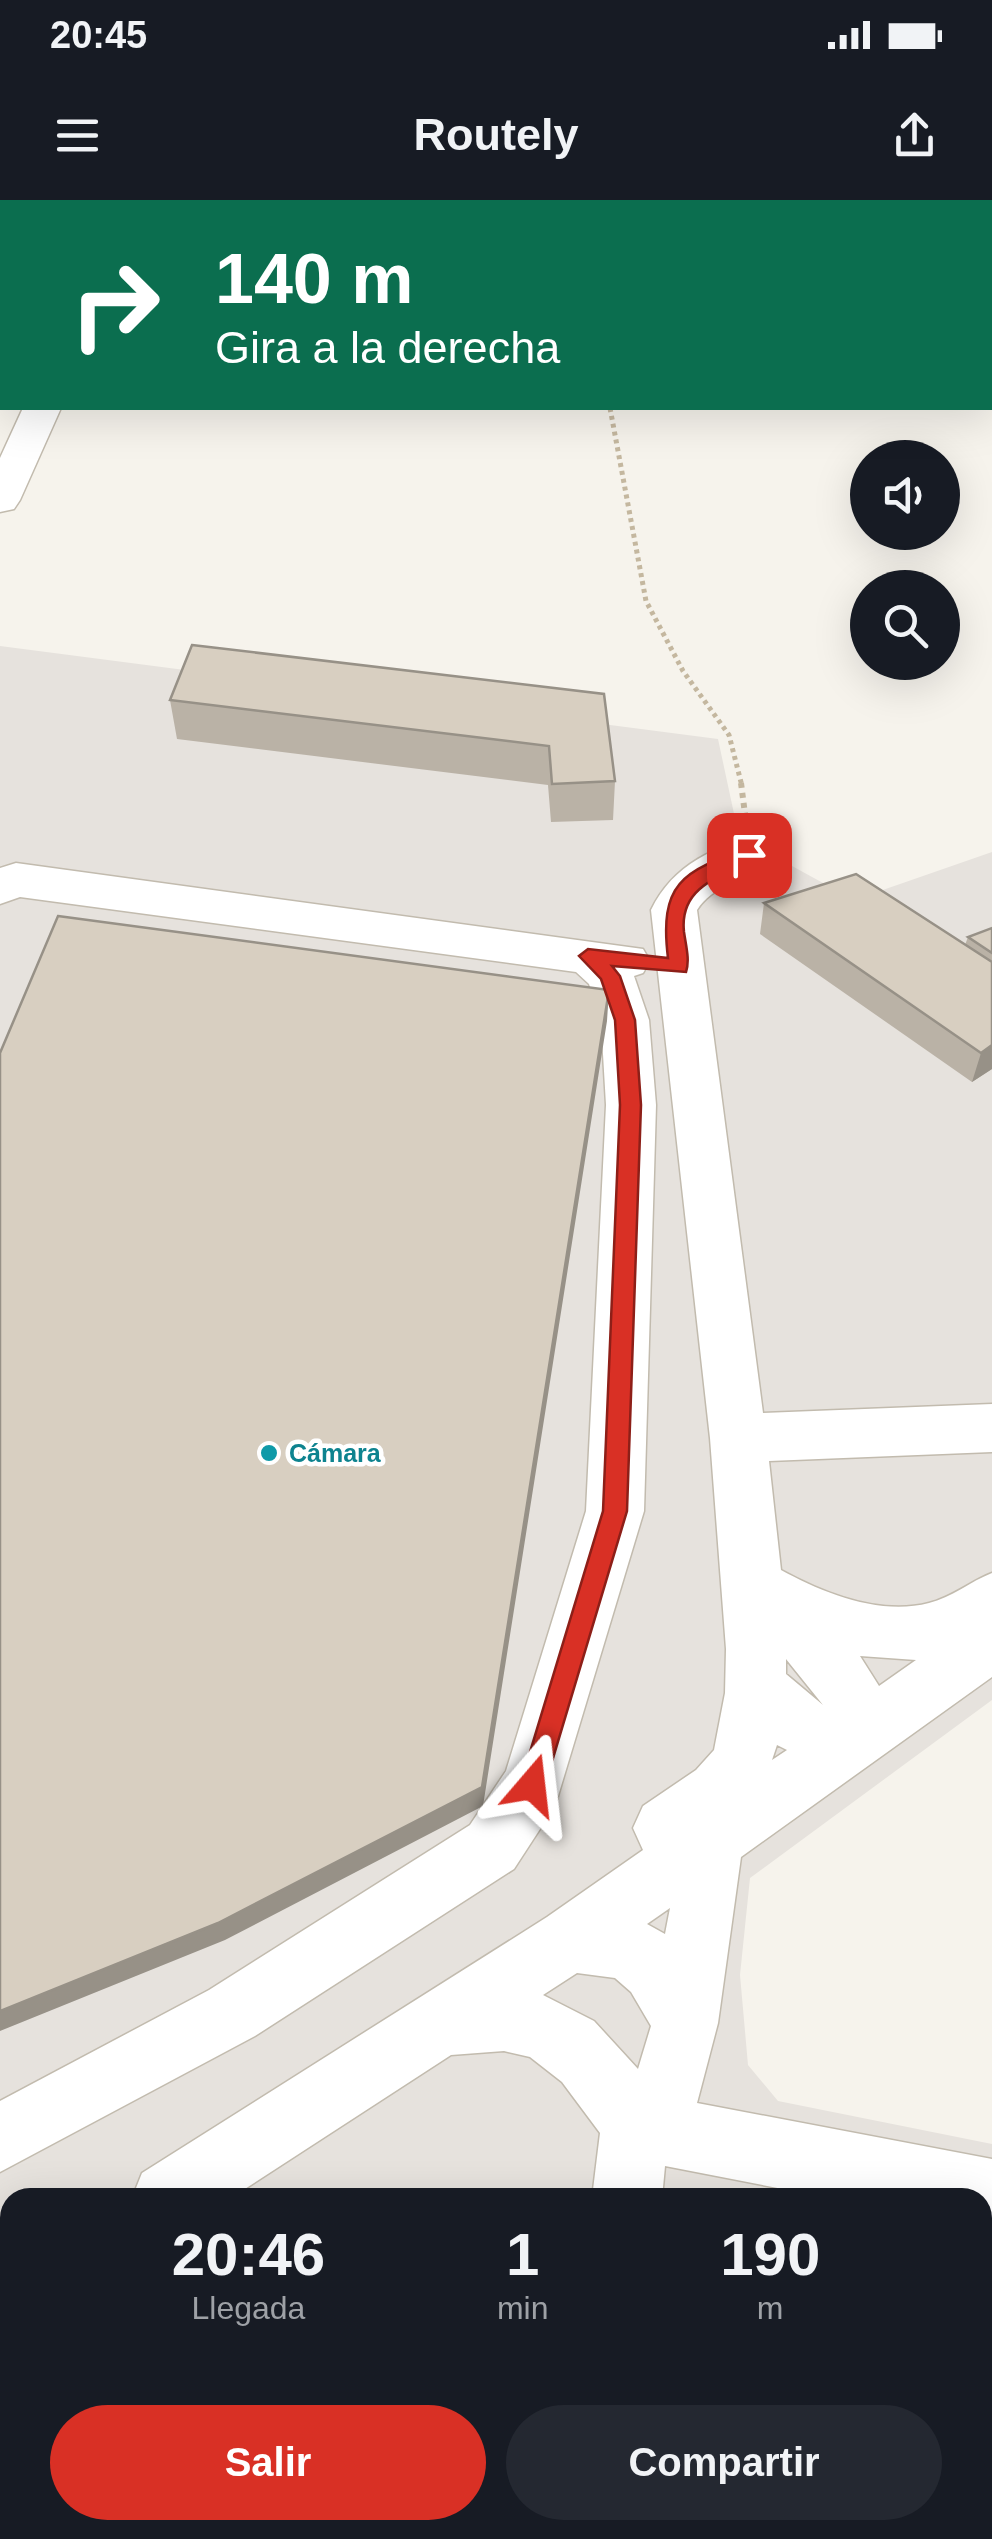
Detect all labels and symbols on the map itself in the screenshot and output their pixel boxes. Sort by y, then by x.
pin [707,813,792,898]
place label: Cámara [289,1439,382,1467]
marker: Cámara [258,1442,280,1464]
position arrow [480,1733,584,1837]

